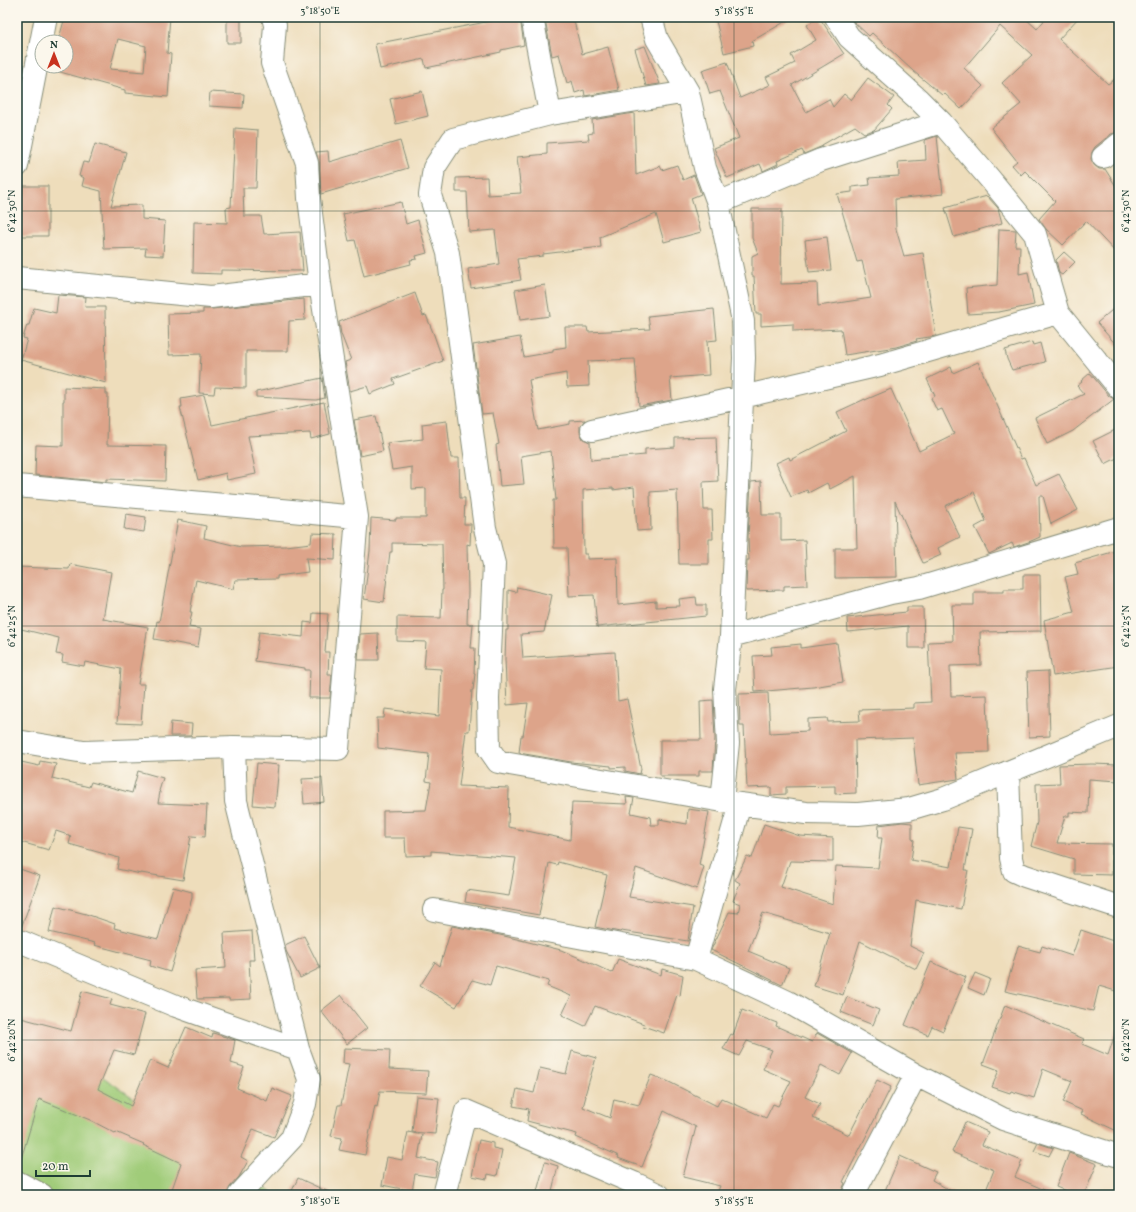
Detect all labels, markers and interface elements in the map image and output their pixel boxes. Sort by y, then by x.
text: 3°18'50"E [300,4,340,18]
text: 3°18'55"E [715,4,753,18]
north arrow [34,34,74,74]
text: N [50,38,58,53]
text: 6°42'30"N [5,189,19,232]
text: 6°42'30"N [1119,189,1133,232]
text: 6°42'25"N [5,604,19,647]
text: 6°42'25"N [1119,604,1133,647]
text: 6°42'20"N [5,1018,19,1061]
text: 6°42'20"N [1119,1018,1133,1061]
scale bar [36,1152,90,1178]
text: 20 m [42,1159,69,1175]
text: 3°18'50"E [300,1194,340,1208]
text: 3°18'55"E [715,1194,753,1208]

